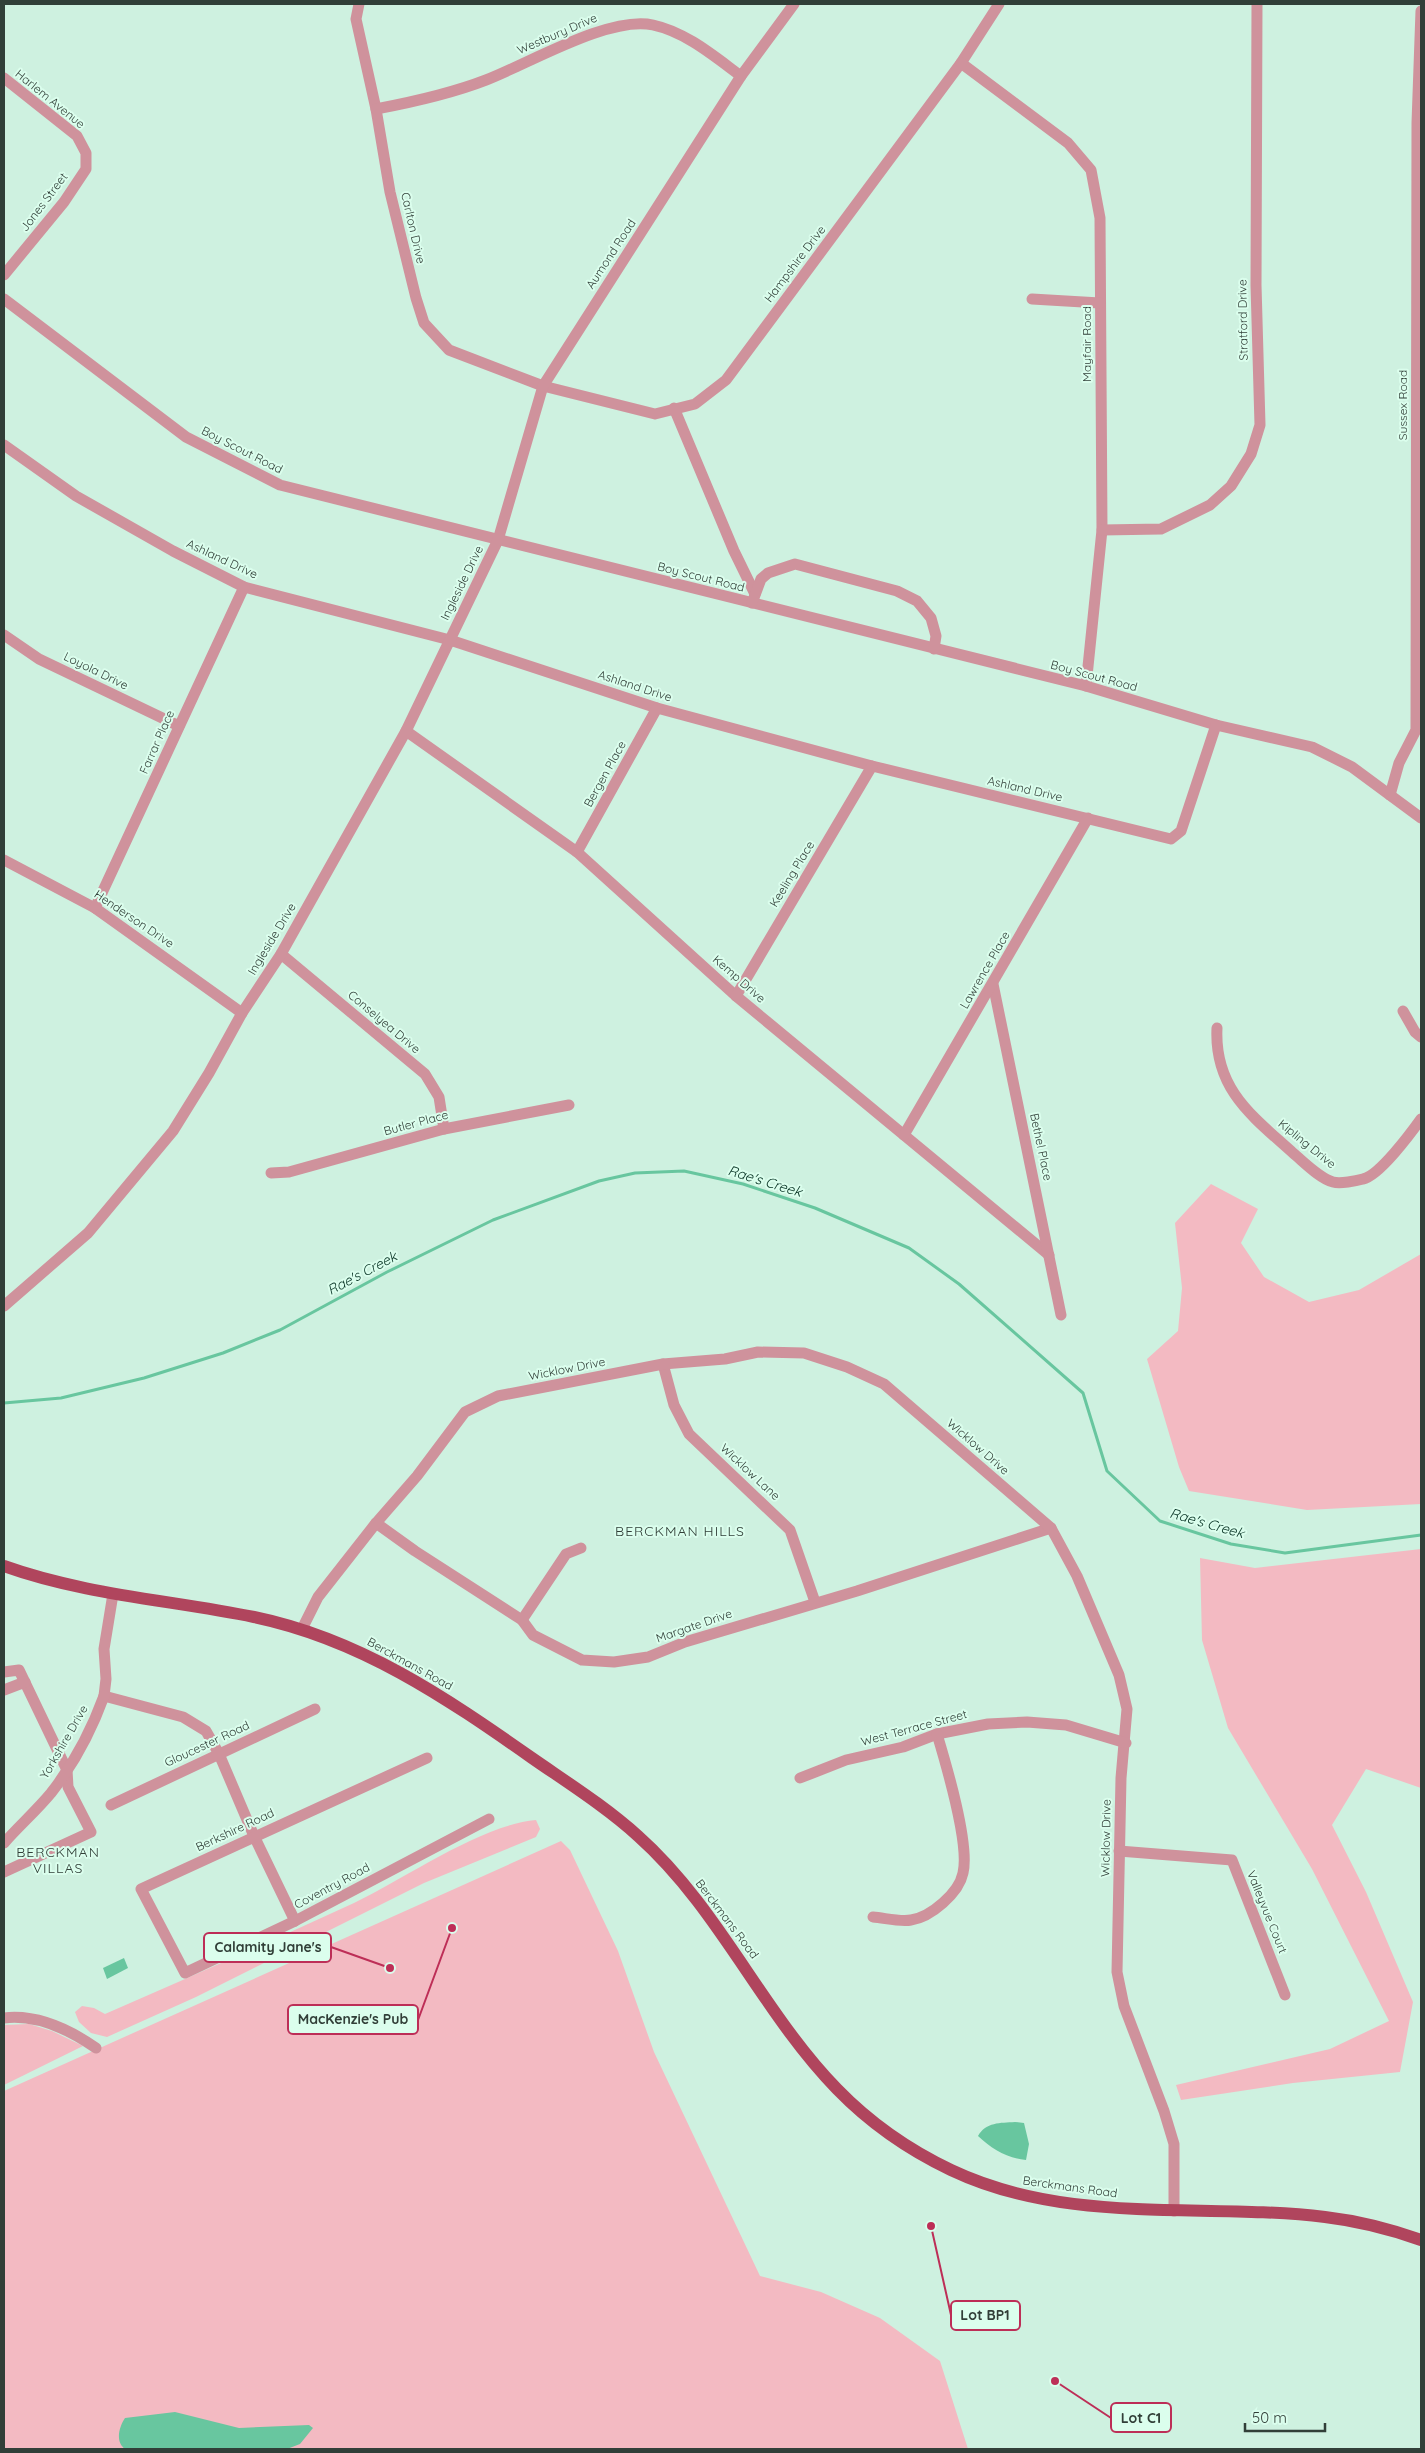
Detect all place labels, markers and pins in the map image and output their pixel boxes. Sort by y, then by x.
callout: Calamity Jane's [204,1933,331,1962]
callout: MacKenzie's Pub [288,2005,418,2034]
callout: Lot BP1 [951,2301,1020,2330]
callout: Lot C1 [1111,2403,1171,2432]

